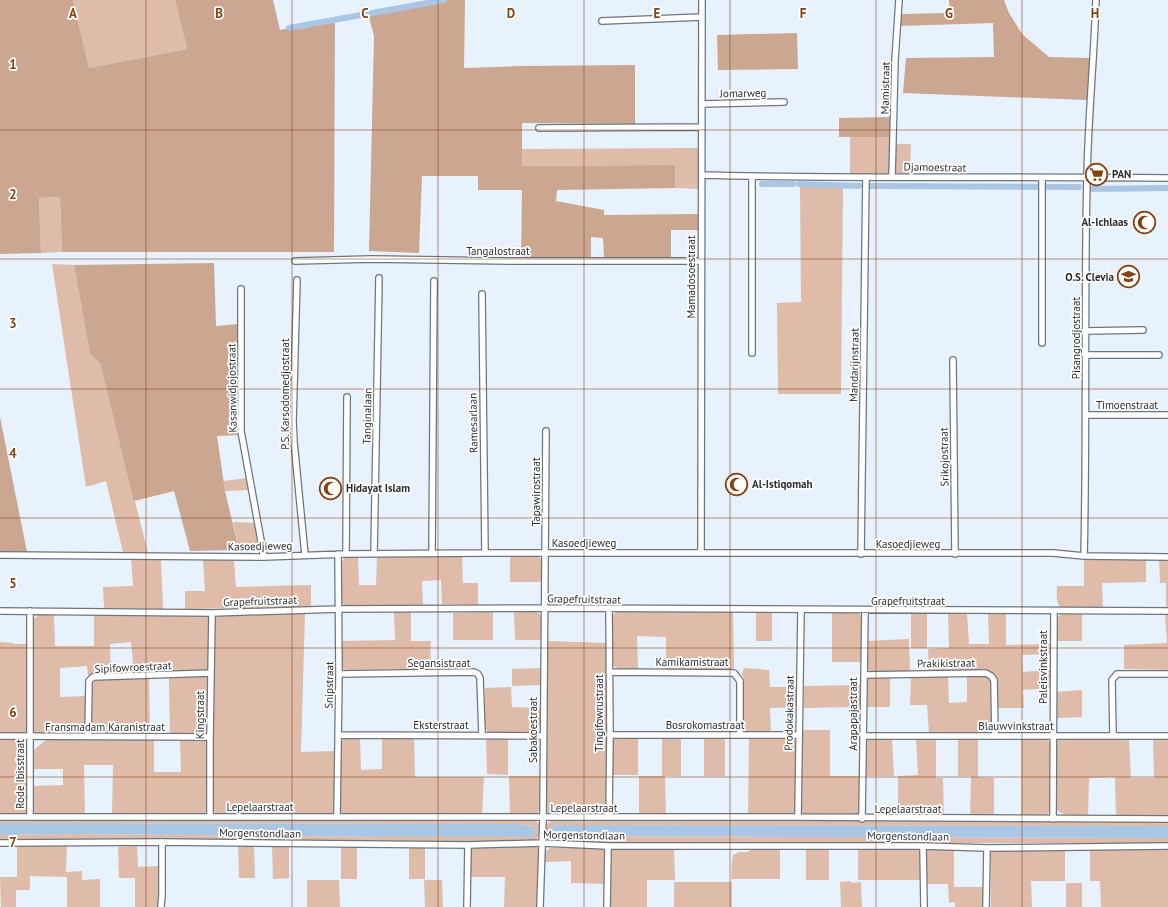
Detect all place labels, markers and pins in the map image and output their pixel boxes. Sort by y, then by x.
supermarket icon: PAN [1083,161,1109,187]
place label: PAN [1112,167,1131,181]
mosque icon: Al-Ichlaas [1131,209,1157,235]
place label: Al-Ichlaas [1081,215,1128,229]
school or university icon: O.S. Clevia [1116,264,1142,290]
place label: O.S. Clevia [1065,270,1114,284]
mosque icon: Al-Istiqomah [723,471,749,497]
mosque icon: Hidayat Islam [318,475,344,501]
place label: Al-Istiqomah [752,477,813,491]
place label: Hidayat Islam [346,481,410,495]

